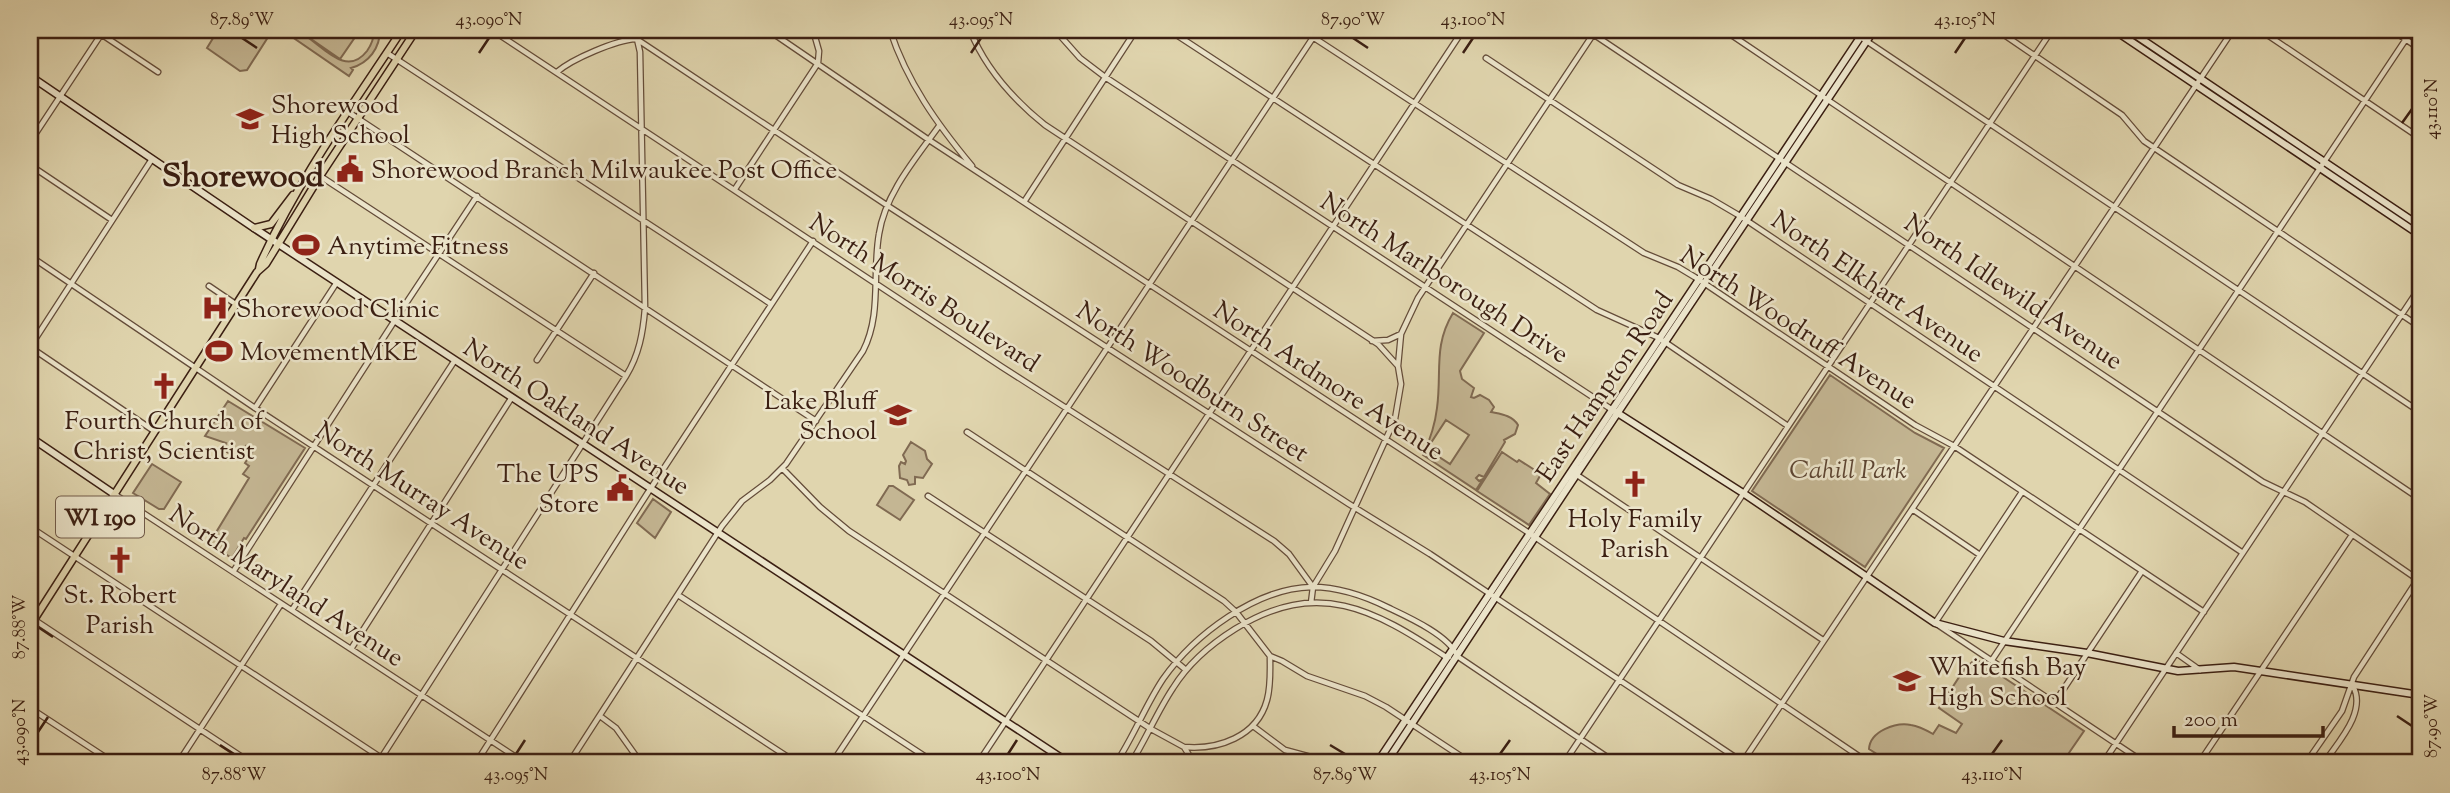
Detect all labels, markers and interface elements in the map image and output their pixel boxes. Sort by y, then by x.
text: 87.89°W [210,8,274,34]
text: 43.090°N [456,8,522,34]
text: 43.095°N [949,8,1013,34]
text: 87.90°W [1321,8,1385,34]
text: 43.100°N [1441,8,1505,34]
text: 43.105°N [1934,8,1996,34]
text: 43.110°N [2420,78,2446,140]
place label: Shorewood High School [271,88,410,155]
school or university icon: Shorewood High School [235,104,265,134]
place label: Shorewood Branch Milwaukee Post Office [371,153,837,190]
district label: Shorewood [162,154,325,202]
public building icon: Shorewood Branch Milwaukee Post Office [335,154,365,184]
street label: North Marlborough Drive [1312,185,1575,374]
street label: North Elkhart Avenue [1763,203,1990,373]
street label: North Morris Boulevard [801,205,1047,383]
street label: North Idlewild Avenue [1896,206,2129,380]
place label: Anytime Fitness [327,229,509,266]
sports icon: Anytime Fitness [291,230,321,260]
street label: North Woodruff Avenue [1672,238,1924,420]
street label: East Hampton Road [1528,284,1684,490]
place label: Shorewood Clinic [236,292,440,329]
hospital icon: Shorewood Clinic [200,293,230,323]
street label: North Ardmore Avenue [1205,293,1450,471]
street label: North Woodburn Street [1068,294,1315,472]
street label: North Oakland Avenue [455,331,696,505]
place label: MovementMKE [240,335,418,372]
sports icon: MovementMKE [204,336,234,366]
church icon: Fourth Church of Christ, Scientist [149,371,179,401]
place label: Lake Bluff School [764,384,878,451]
school or university icon: Lake Bluff School [883,400,913,430]
place label: Fourth Church of Christ, Scientist [65,404,265,471]
street label: North Murray Avenue [307,414,536,580]
park label: Cahill Park [1789,453,1907,490]
place label: The UPS Store [497,457,599,524]
church icon: Holy Family Parish [1620,469,1650,499]
public building icon: The UPS Store [605,473,635,503]
road number: WI 190 [56,496,144,538]
street label: North Maryland Avenue [161,497,410,677]
place label: Holy Family Parish [1568,502,1703,569]
church icon: St. Robert Parish [105,545,135,575]
place label: St. Robert Parish [63,578,177,645]
text: 87.88°W [8,595,34,659]
place label: Whitefish Bay High School [1928,650,2087,717]
school or university icon: Whitefish Bay High School [1892,666,1922,696]
text: 87.90°W [2420,694,2446,758]
scale bar [2174,695,2322,739]
text: 43.090°N [8,699,34,765]
text: 200 m [2184,706,2238,736]
text: 87.88°W [202,763,266,789]
text: 43.095°N [484,763,548,789]
text: 43.100°N [976,763,1040,789]
text: 87.89°W [1313,763,1377,789]
text: 43.105°N [1469,763,1531,789]
text: 43.110°N [1961,763,2023,789]

